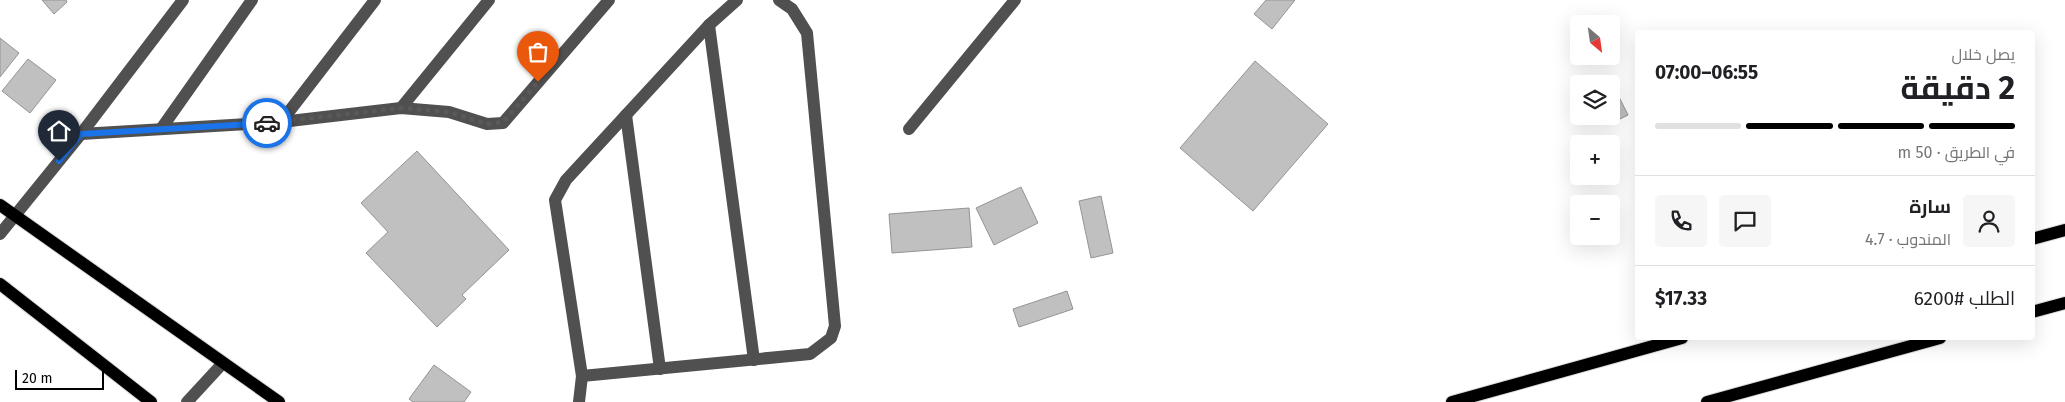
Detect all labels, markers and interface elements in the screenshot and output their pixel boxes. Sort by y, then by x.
north arrow [1570,15,1620,65]
map controls [1570,15,1620,245]
pin [517,31,559,82]
icon: bag [524,38,552,66]
text: يصل خلال [1951,45,2015,64]
text: 06:55–07:00 [1655,61,1758,84]
text: 2 دقيقة [1900,69,2015,107]
button: layers [1570,75,1620,125]
courier [242,98,292,148]
icon: car [253,109,281,137]
pin [38,110,80,161]
icon: home [45,117,73,145]
button: + [1570,135,1620,185]
text: في الطريق · 50 m [1897,143,2015,162]
button: − [1570,195,1620,245]
button: phone [1655,195,1707,247]
button: chat [1719,195,1771,247]
text: سارة [1909,195,1951,218]
button: person [1963,195,2015,247]
text: المندوب · 4.7 [1865,230,1951,249]
text: $17.33 [1655,287,1707,310]
text: الطلب #6200 [1914,287,2015,310]
scale bar [15,367,104,390]
text: 20 m [22,370,52,387]

